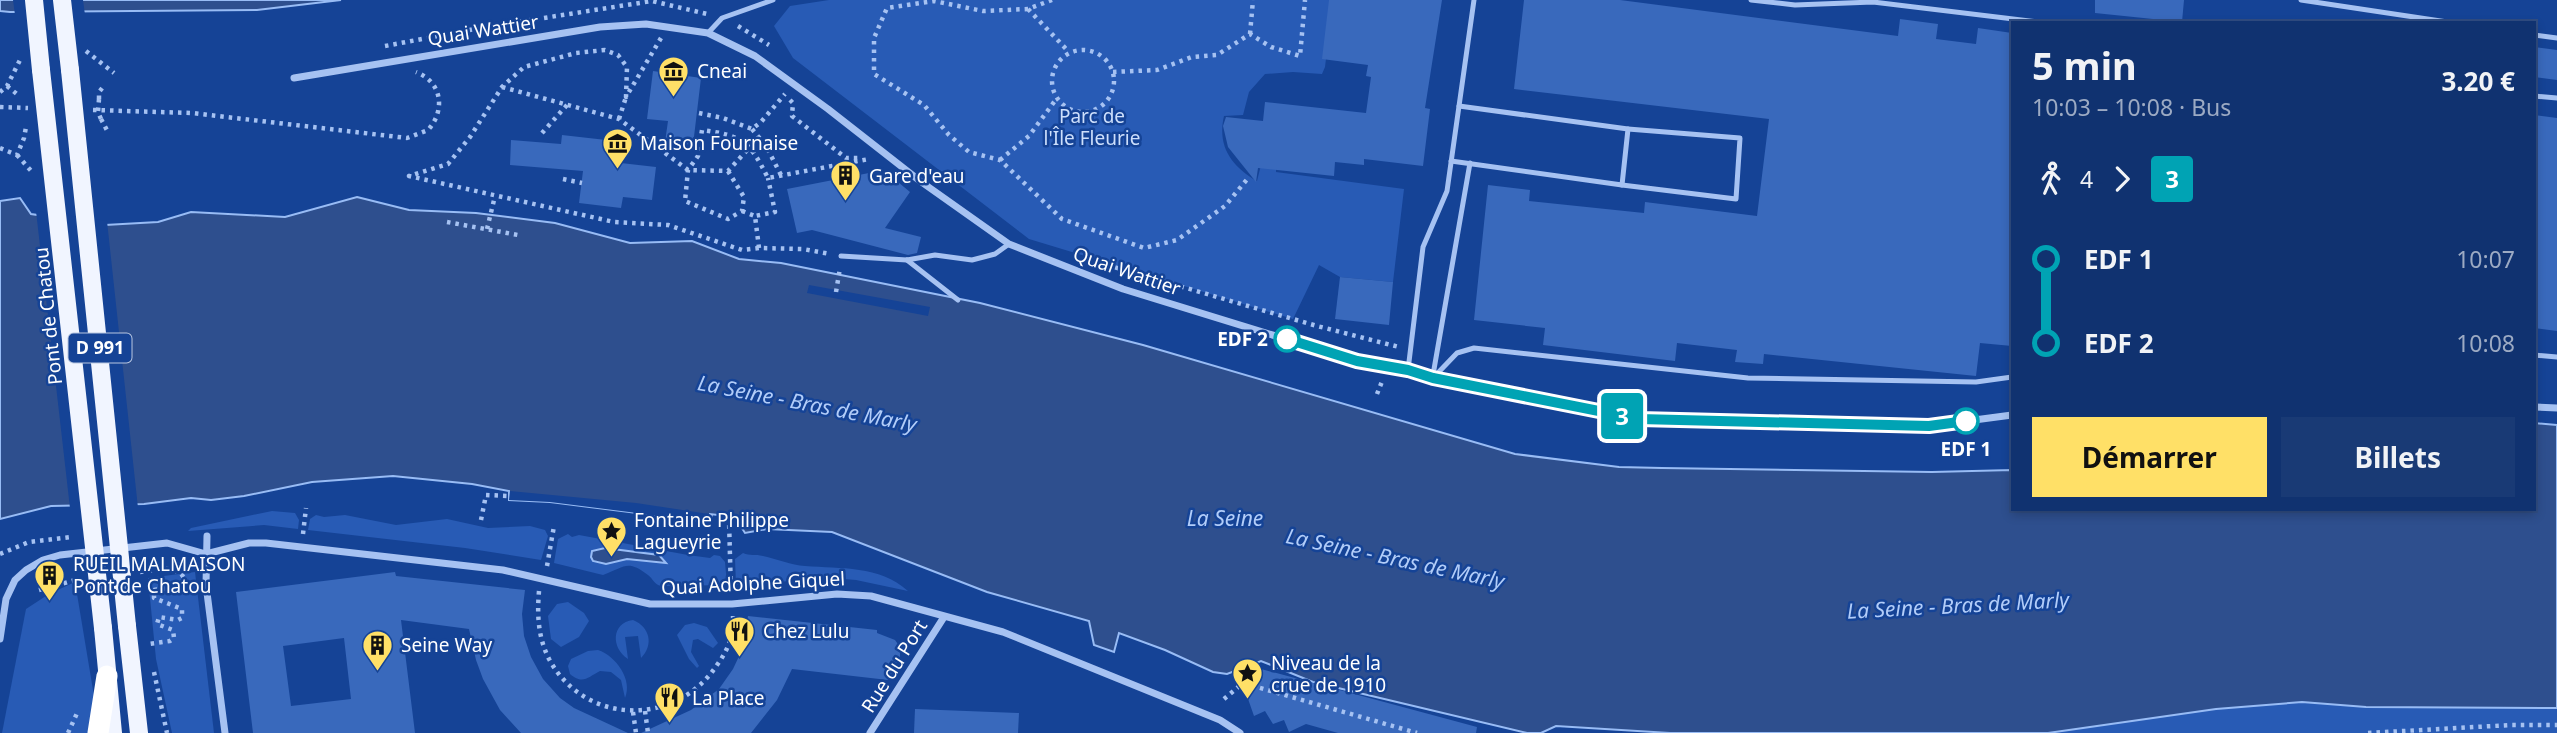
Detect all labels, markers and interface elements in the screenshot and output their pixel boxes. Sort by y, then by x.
street label: Quai Wattier [426,8,541,52]
text: 5 min [2032,39,2137,91]
museum icon: Cneai [657,54,691,98]
place label: Cneai [697,58,747,84]
text: 3.20 € [2441,63,2515,99]
text: 10:03 – 10:08 · Bus [2032,91,2231,123]
park label: Parc de l'Île Fleurie [1044,103,1140,151]
museum icon: Maison Fournaise [600,126,634,170]
place label: Maison Fournaise [640,130,798,156]
building icon: Gare d'eau [829,159,863,203]
icon: walk [2032,160,2070,198]
icon: forward [2103,160,2141,198]
text: 3 [2165,162,2179,195]
place label: Gare d'eau [869,163,965,189]
text: 4 [2080,163,2093,195]
street label: Quai Wattier [1070,240,1184,302]
text: EDF 1 [2084,241,2154,277]
text: 10:07 [2456,243,2515,275]
street label: Pont de Chatou [28,246,68,386]
text: EDF 2 [2084,325,2154,361]
place label: EDF 2 [1217,326,1268,352]
marker: EDF 2 [1274,326,1300,352]
text: 10:08 [2456,327,2515,359]
road number: D 991 [68,334,132,362]
water label: La Seine - Bras de Marly [695,368,920,438]
line badge: 3 [1599,393,1645,439]
text: 3 [1615,399,1629,432]
marker: EDF 1 [1953,408,1979,434]
button: Démarrer [2032,417,2267,497]
button: Billets [2281,417,2515,497]
place label: EDF 1 [1941,436,1991,462]
water label: La Seine [1187,504,1263,532]
place label: Fontaine Philippe Lagueyrie [634,507,789,555]
place icon: Fontaine Philippe Lagueyrie [594,514,628,558]
water label: La Seine - Bras de Marly [1284,521,1508,595]
place label: RUEIL MALMAISON Pont de Chatou [73,551,245,599]
building icon: RUEIL MALMAISON Pont de Chatou [33,558,67,602]
street label: Quai Adolphe Giquel [660,565,846,601]
water label: La Seine - Bras de Marly [1846,585,2071,625]
restaurant icon: Chez Lulu [723,614,757,658]
street label: Rue du Port [855,614,933,718]
place label: Chez Lulu [763,618,850,644]
building icon: Seine Way [361,628,395,672]
place label: Seine Way [401,632,492,658]
place label: Niveau de la crue de 1910 [1271,650,1386,698]
place icon: Niveau de la crue de 1910 [1231,657,1265,701]
restaurant icon: La Place [652,681,686,725]
place label: La Place [692,685,764,711]

